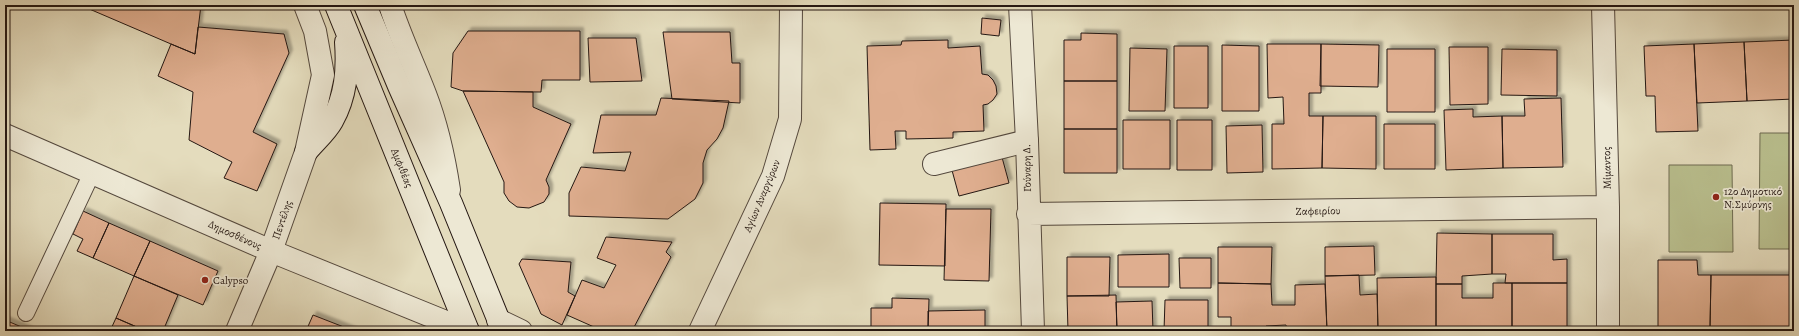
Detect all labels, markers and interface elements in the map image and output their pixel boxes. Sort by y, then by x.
street label: Γούναρη Δ. [1019,144,1035,192]
street label: Αμφιθέας [387,145,417,190]
street label: Μίμαντος [1599,147,1615,189]
street label: Αγίων Αναργύρων [740,157,784,235]
place label: 12ο Δημοτικό Ν.Σμύρνης [1724,184,1782,212]
marker: 12ο Δημοτικό Ν.Σμύρνης [1711,192,1721,202]
street label: Πεντέλης [268,198,296,242]
street label: Ζαφειρίου [1295,203,1341,219]
street label: Δημοσθένους [206,217,264,253]
place label: Calypso [213,273,249,288]
marker: Calypso [200,275,210,285]

